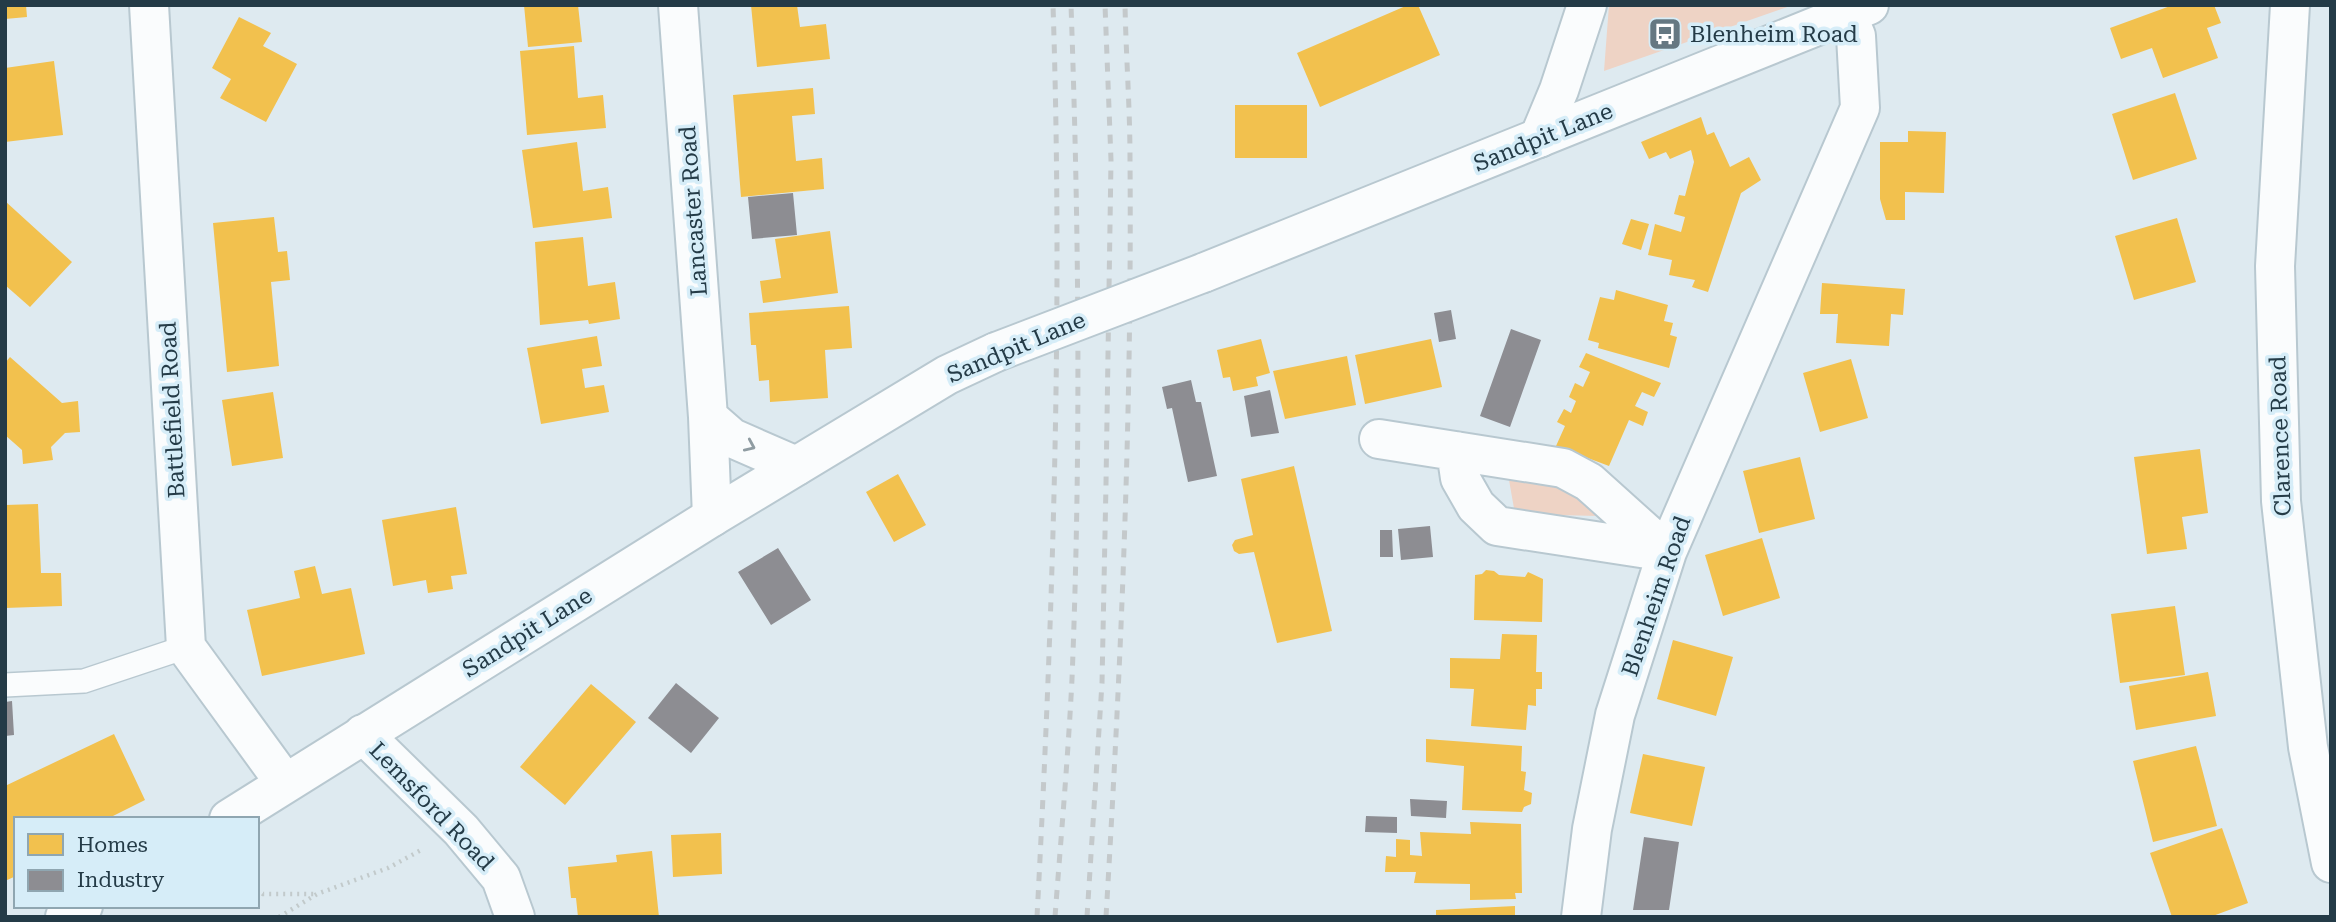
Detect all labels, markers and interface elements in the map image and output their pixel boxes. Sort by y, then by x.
bus stop icon: Blenheim Road [1646,15,1684,53]
place label: Blenheim Road [1690,21,1858,48]
street label: Sandpit Lane [1470,97,1617,178]
street label: Lancaster Road [674,125,713,297]
street label: Sandpit Lane [943,306,1089,389]
street label: Battlefield Road [154,321,191,499]
street label: Clarence Road [2264,355,2297,517]
one-way arrow [742,438,755,452]
street label: Blenheim Road [1616,512,1697,680]
street label: Sandpit Lane [457,582,597,683]
street label: Lemsford Road [364,737,500,876]
legend [14,817,259,908]
text: Homes [77,833,148,857]
text: Industry [77,868,165,892]

